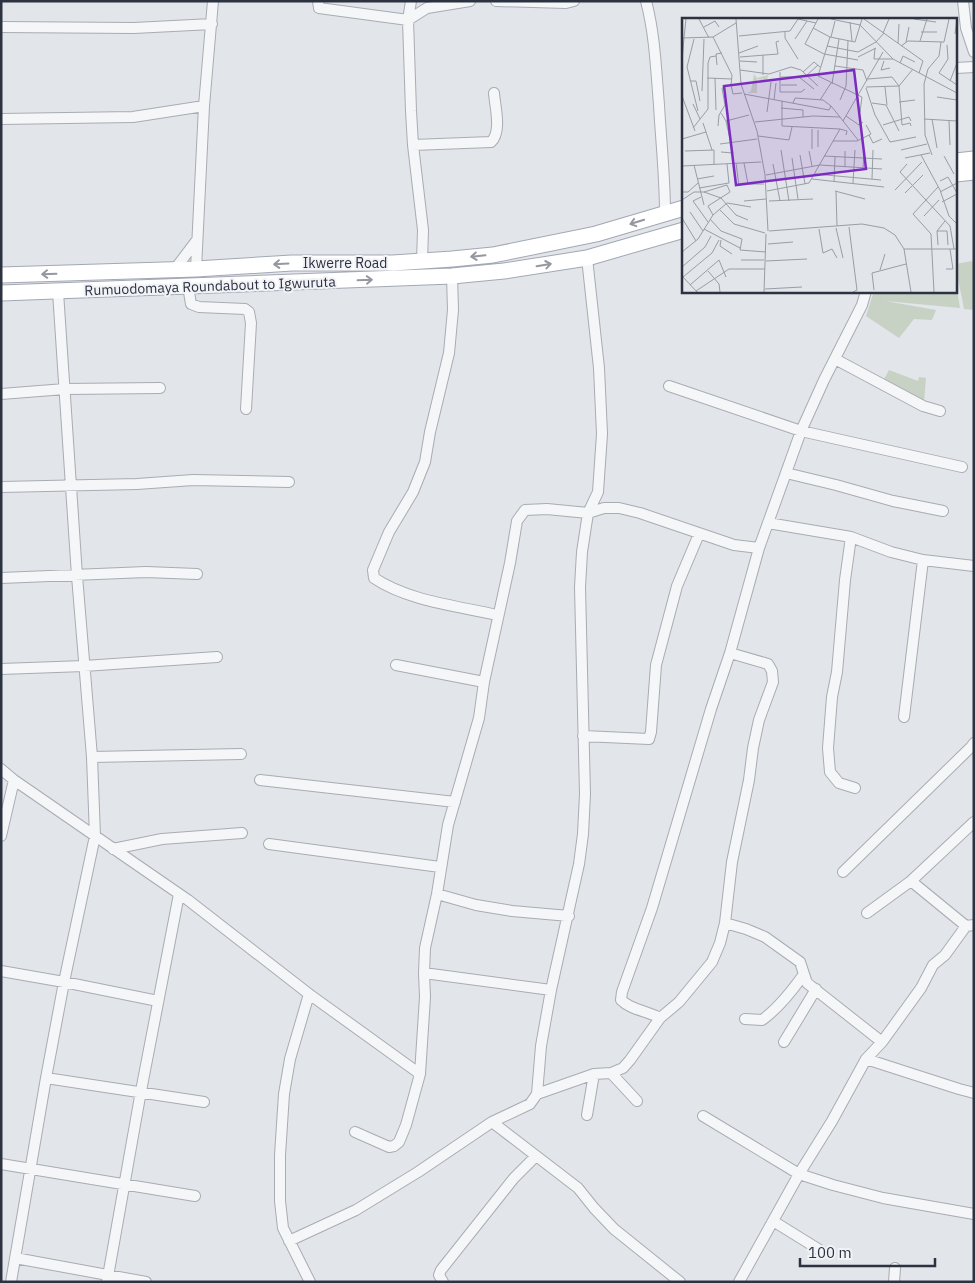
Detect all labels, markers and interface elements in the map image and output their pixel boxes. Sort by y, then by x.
inset map [682,18,958,292]
one-way arrow [629,217,645,227]
one-way arrow [471,252,487,261]
street label: Ikwerre Road [303,254,387,272]
one-way arrow [273,259,289,268]
one-way arrow [536,260,552,270]
one-way arrow [41,269,57,278]
street label: Rumuodomaya Roundabout to Igwuruta [84,273,337,299]
one-way arrow [356,275,372,285]
scale bar [800,1236,935,1268]
text: 100 m [808,1243,852,1262]

